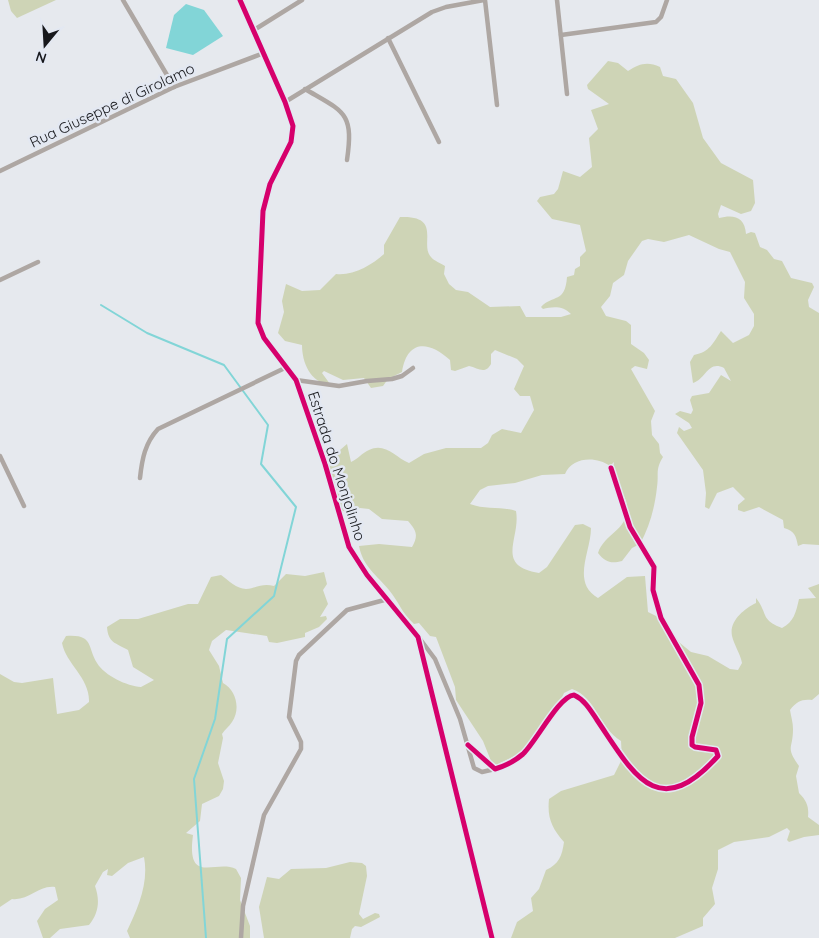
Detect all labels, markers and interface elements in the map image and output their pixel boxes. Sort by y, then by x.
north arrow [20,20,70,70]
text: N [33,47,49,68]
street label: Rua Giuseppe di Girolamo [26,58,198,152]
street label: Estrada do Monjolinho [304,389,370,543]

